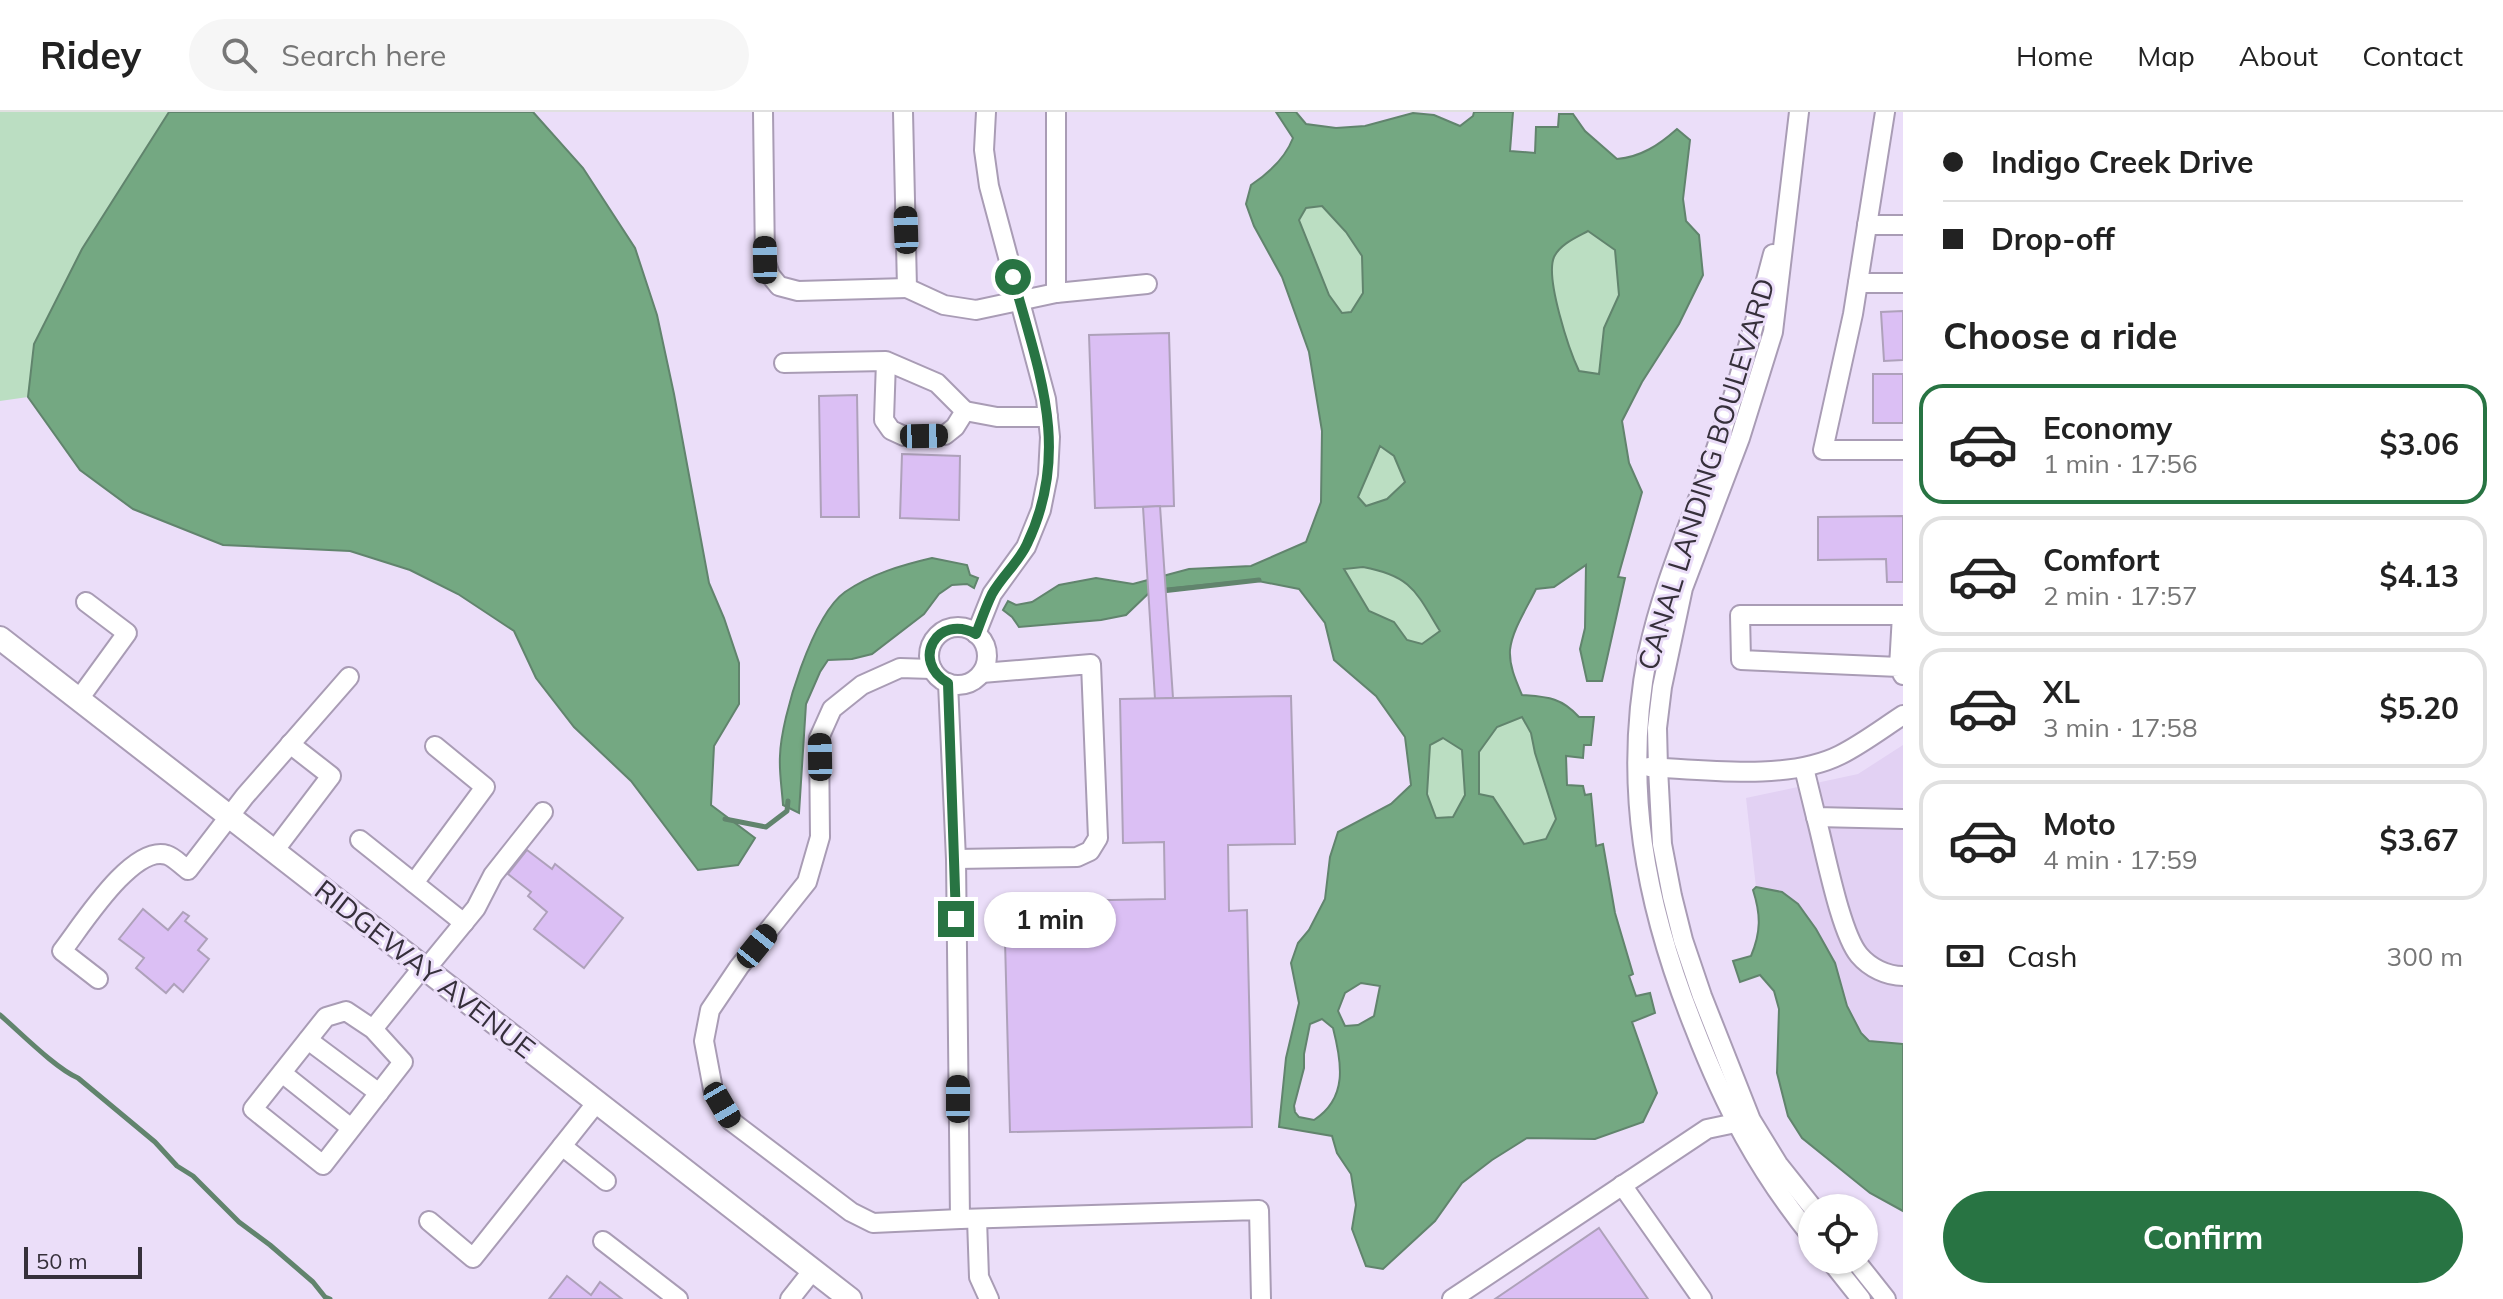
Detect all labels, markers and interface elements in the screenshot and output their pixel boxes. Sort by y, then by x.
search box [189,19,749,91]
text: Ridey [40,31,141,79]
icon: search [217,33,261,77]
text: Search here [281,36,446,74]
text: Home [2016,38,2093,73]
text: Map [2137,38,2195,73]
text: About [2239,38,2318,73]
text: Contact [2362,38,2463,73]
text: Indigo Creek Drive [1991,143,2253,181]
car [893,206,919,254]
text: Drop-off [1991,220,2115,258]
car [753,236,777,284]
route start [995,259,1031,295]
street label: CANAL LANDING BOULEVARD [1629,274,1782,674]
text: Choose a ride [1943,313,2177,358]
icon: car [1947,408,2019,480]
text: Economy [2043,409,2172,447]
car [900,424,948,448]
text: $3.06 [2380,425,2459,463]
text: 1 min · 17:56 [2043,447,2198,480]
icon: car [1947,540,2019,612]
text: Comfort [2043,541,2160,579]
text: $4.13 [2380,557,2459,595]
text: 2 min · 17:57 [2043,579,2198,612]
icon: car [1947,672,2019,744]
text: XL [2043,673,2080,711]
text: $5.20 [2380,689,2459,727]
text: 3 min · 17:58 [2043,711,2198,744]
car [808,733,832,781]
icon: car [1947,804,2019,876]
text: Moto [2043,805,2116,843]
text: $3.67 [2380,821,2459,859]
text: 4 min · 17:59 [2043,843,2198,876]
street label: RIDGEWAY AVENUE [308,872,542,1065]
callout: 1 min [984,891,1116,947]
route end [938,901,974,937]
text: 1 min [1016,903,1084,936]
car [733,920,781,972]
icon: cash [1943,934,1987,978]
text: Cash [2007,937,2078,975]
text: 300 m [2387,940,2463,973]
car [946,1075,970,1123]
car [700,1078,744,1132]
button: Confirm [1943,1191,2463,1283]
map controls [1798,1194,1878,1274]
button: locate [1798,1194,1878,1274]
scale bar [24,1243,142,1279]
text: 50 m [36,1247,87,1275]

